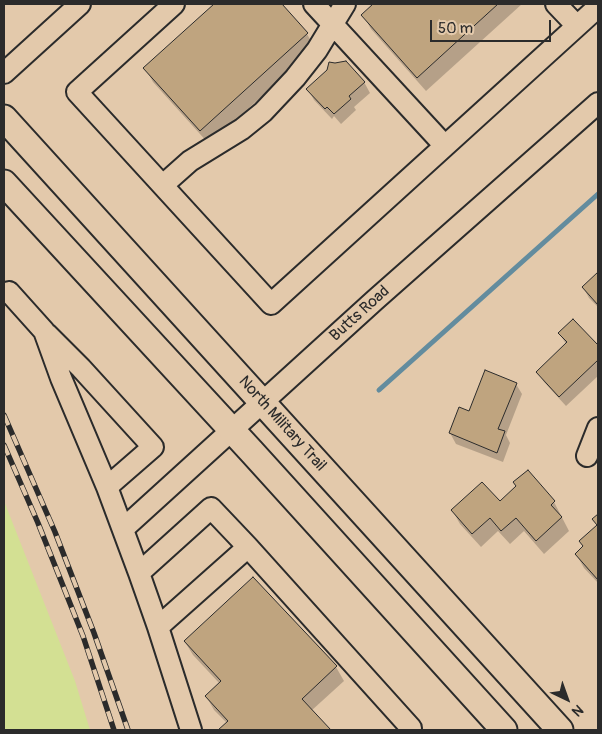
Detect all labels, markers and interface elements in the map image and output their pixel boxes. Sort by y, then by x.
scale bar [432,10,553,42]
text: 50 m [438,19,473,38]
street label: Butts Road [326,282,394,346]
street label: North Military Trail [234,372,330,476]
north arrow [542,674,592,724]
text: N [568,701,587,720]

